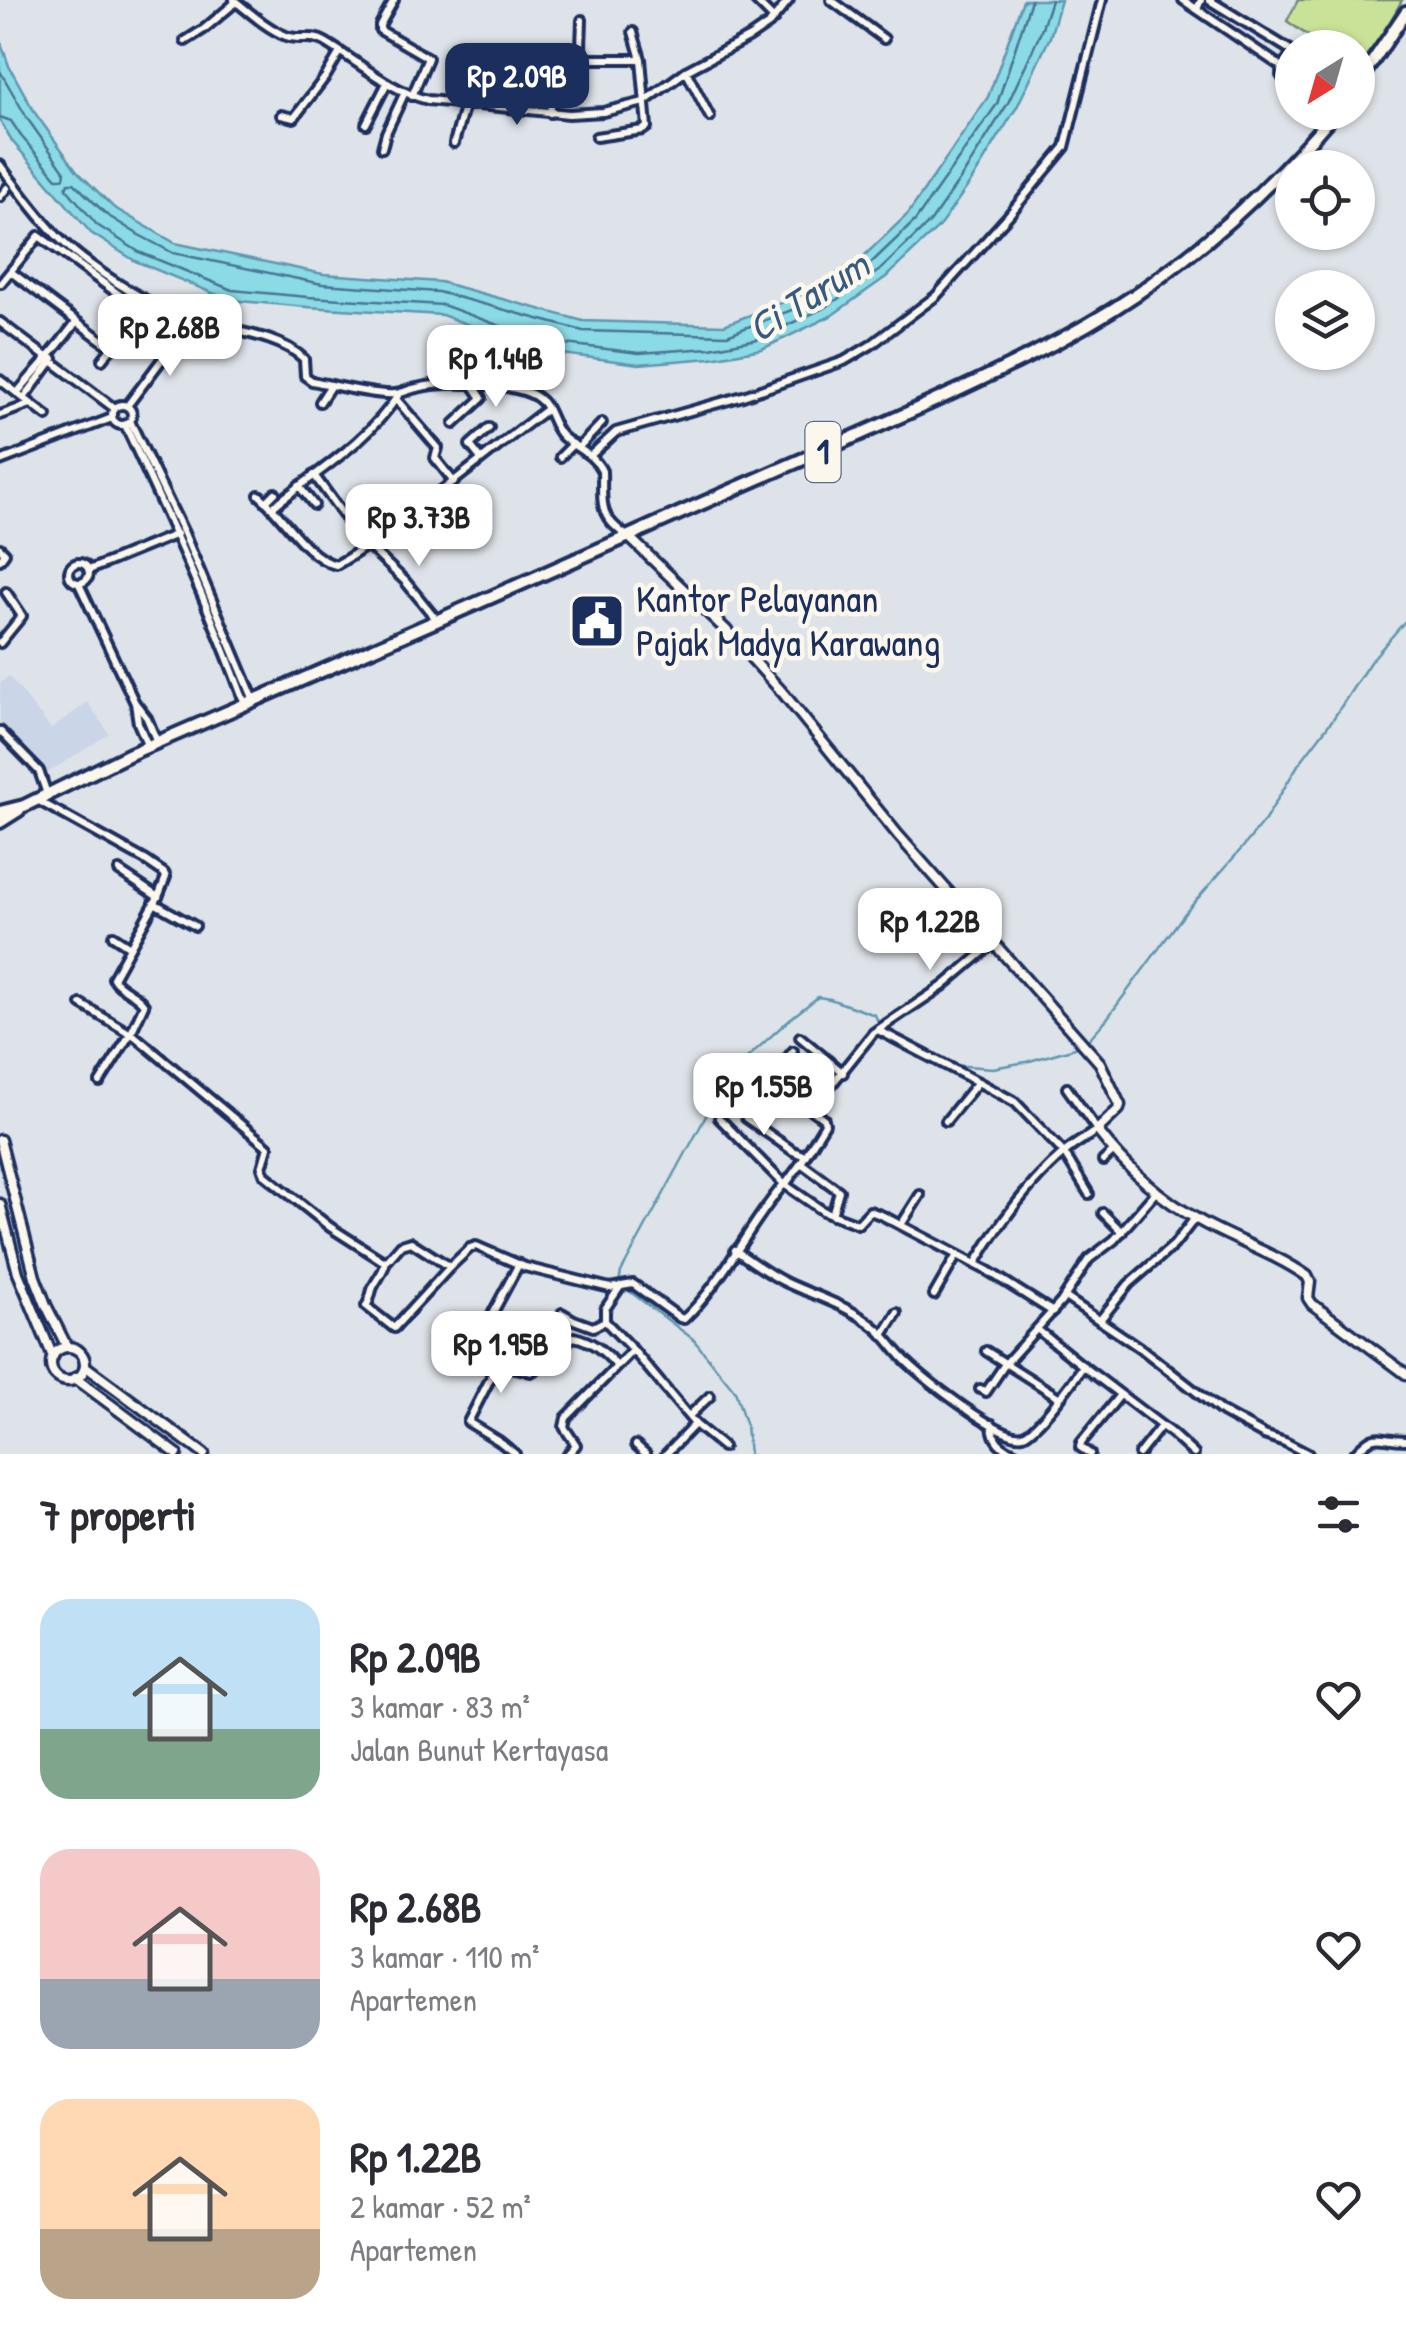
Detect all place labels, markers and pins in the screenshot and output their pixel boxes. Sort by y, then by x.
pin: Rp 2.09B [414,43,620,128]
pin: Rp 2.68B [67,294,273,379]
pin: Rp 1.44B [393,325,599,410]
pin: Rp 3.73B [316,484,522,569]
place label: Kantor Pelayanan Pajak Madya Karawang [636,572,940,668]
public building icon: Kantor Pelayanan Pajak Madya Karawang [567,591,627,651]
pin: Rp 1.22B [827,888,1033,973]
pin: Rp 1.55B [661,1053,867,1138]
pin: Rp 1.95B [398,1311,604,1396]

